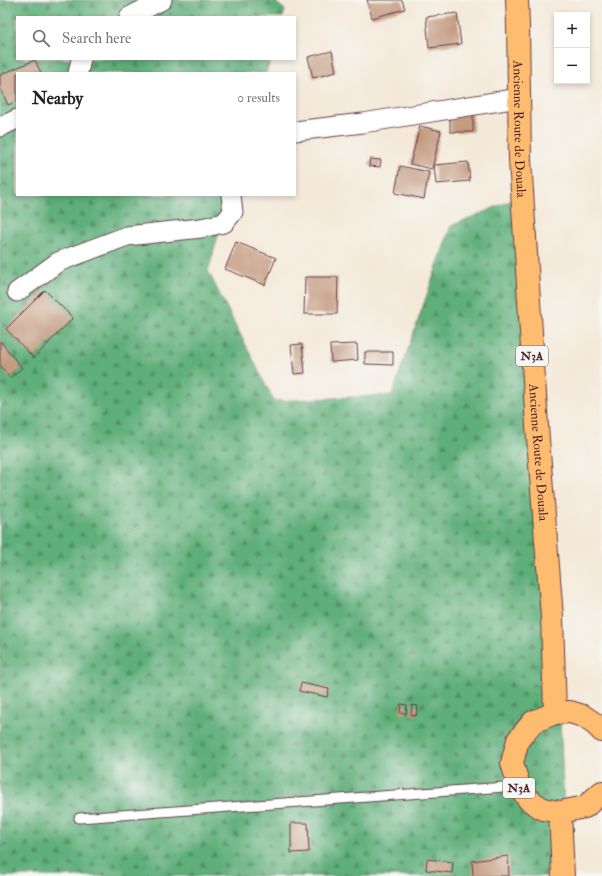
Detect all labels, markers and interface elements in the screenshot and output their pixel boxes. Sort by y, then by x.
map controls [554,12,590,84]
button: + [554,12,590,48]
search box [16,16,296,60]
icon: search [30,27,52,49]
text: Search here [62,29,131,48]
button: − [554,48,590,84]
street label: Ancienne Route de Douala [510,59,529,199]
text: Nearby [32,88,83,109]
text: 0 results [237,90,280,106]
road number: N3A [516,346,548,366]
street label: Ancienne Route de Douala [525,382,551,522]
road number: N3A [503,778,535,798]

